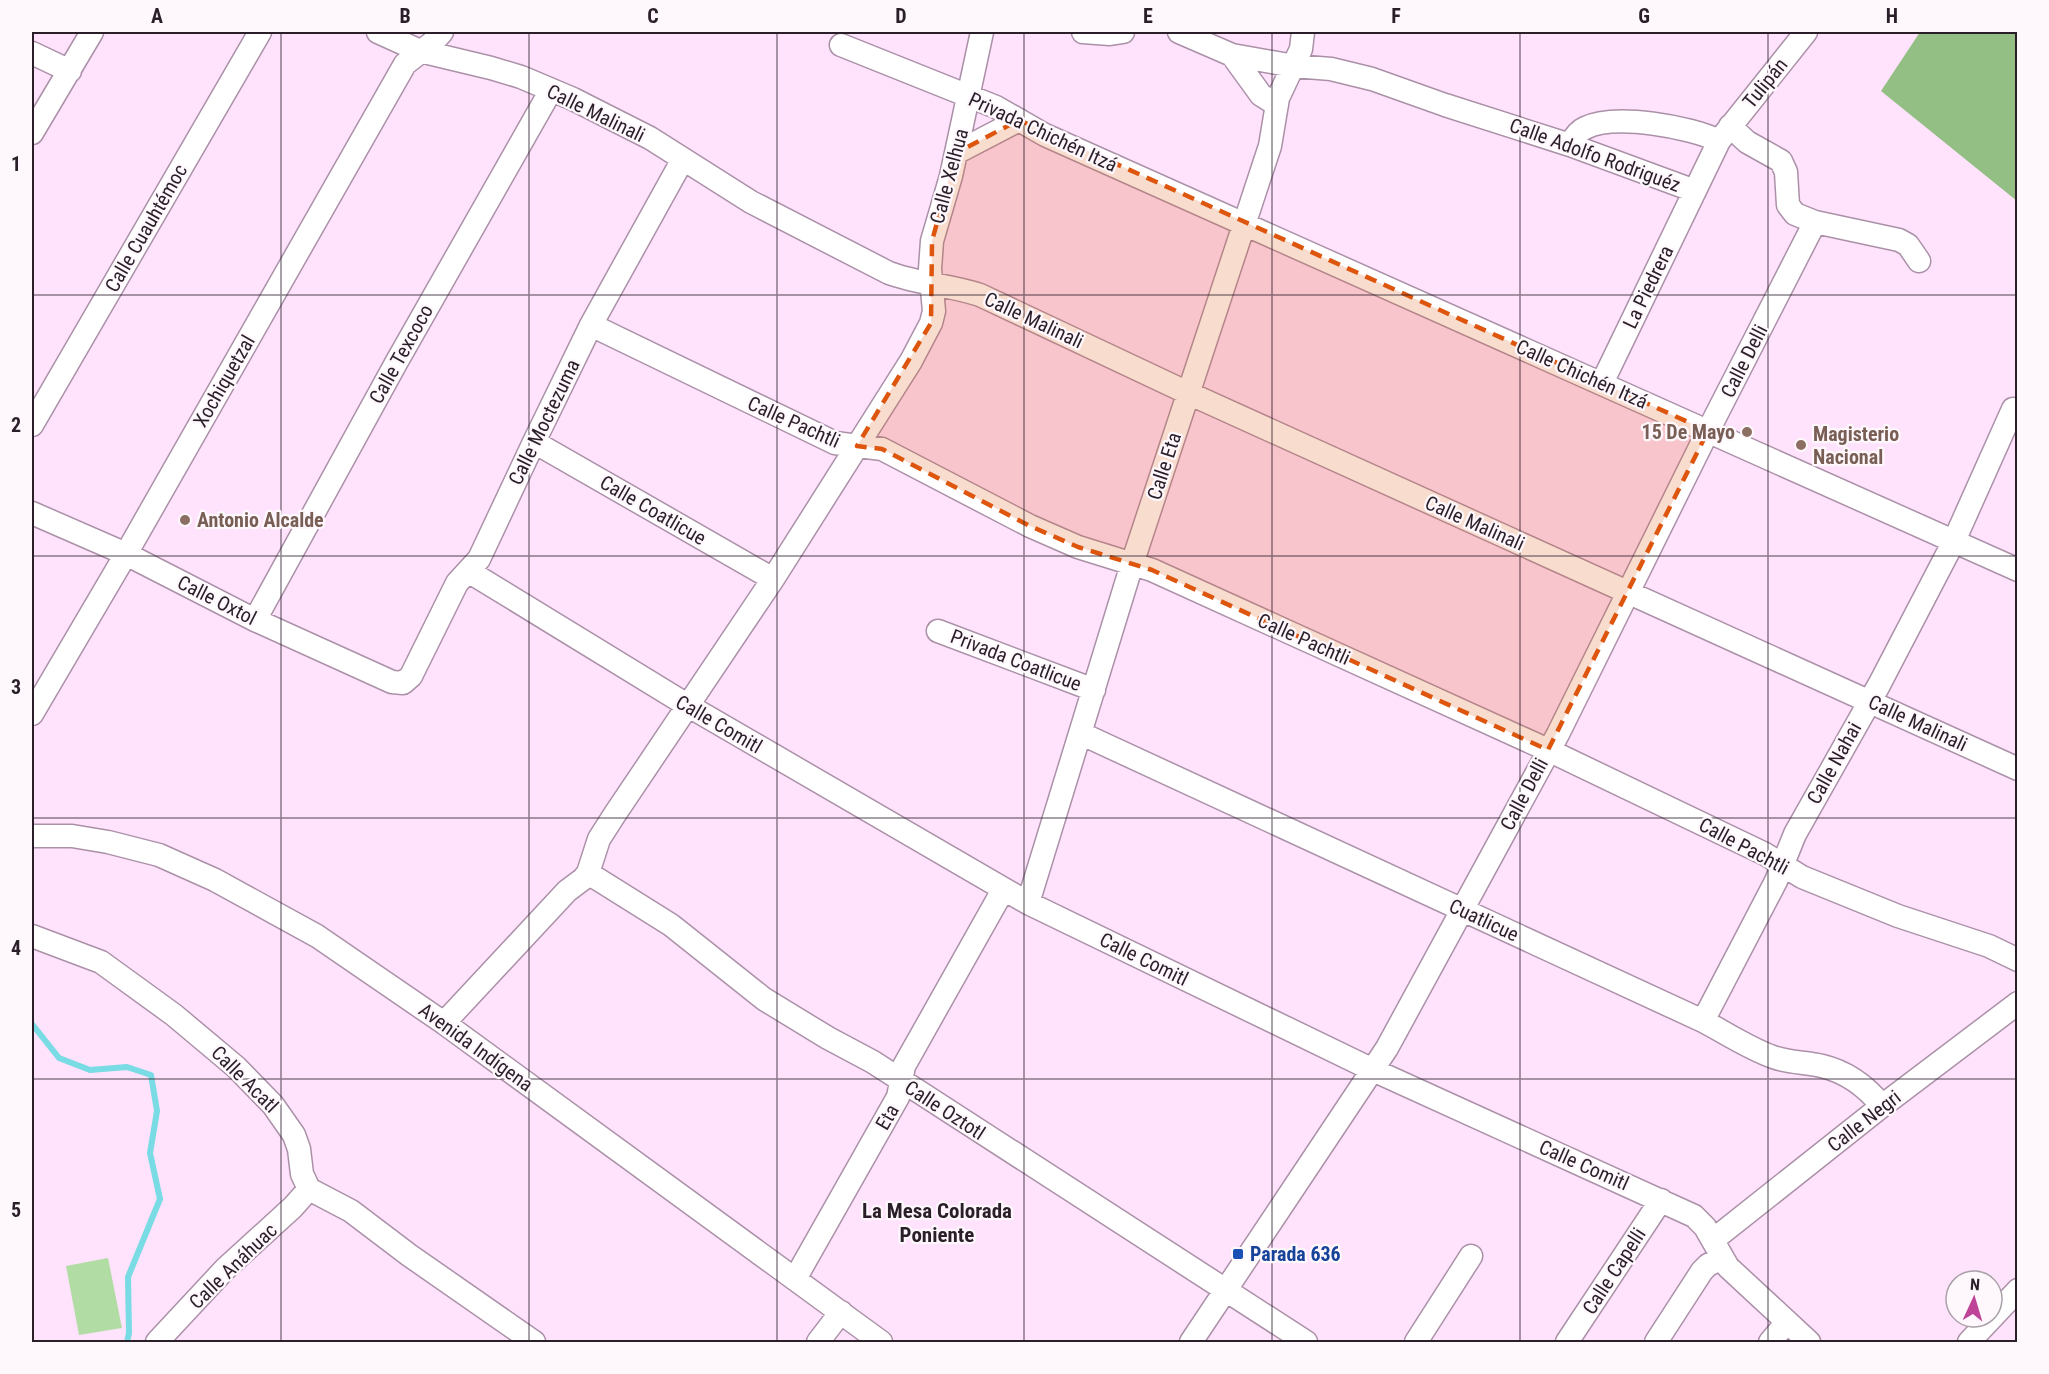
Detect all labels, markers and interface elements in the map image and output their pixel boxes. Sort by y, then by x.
text: A [151,4,163,28]
text: B [399,4,411,28]
text: C [647,4,659,28]
text: D [895,4,907,28]
text: E [1143,4,1153,28]
text: F [1391,4,1401,28]
text: G [1638,4,1650,28]
text: H [1886,4,1898,28]
street label: Tulipán [1738,53,1792,113]
street label: Calle Malinali [543,79,649,147]
street label: Privada Chichén Itzá [965,87,1121,177]
street label: Calle Adolfo Rodriguéz [1506,113,1684,197]
street label: Calle Xelhua [925,126,973,226]
text: 1 [11,152,21,176]
street label: Calle Cuauhtémoc [100,160,192,296]
street label: La Piedrera [1618,242,1678,332]
street label: Calle Malinali [981,287,1087,353]
street label: Calle Texcoco [364,300,438,408]
street label: Calle Delli [1715,321,1773,401]
street label: Xochiquetzal [188,331,260,431]
street label: Calle Chichén Itzá [1512,334,1652,414]
street label: Calle Moctezuma [503,355,585,489]
street label: Calle Pachtli [744,391,844,453]
text: 2 [11,413,21,437]
place label: 15 De Mayo [1642,420,1735,444]
place label: Magisterio Nacional [1813,422,1899,469]
marker: 15 De Mayo [1740,425,1754,439]
street label: Calle Eta [1142,429,1186,503]
marker: Magisterio Nacional [1794,438,1808,452]
street label: Calle Coatlicue [596,470,710,550]
street label: Calle Malinali [1422,490,1528,556]
place label: Antonio Alcalde [197,508,324,532]
marker: Antonio Alcalde [178,513,192,527]
street label: Calle Oxtol [174,570,260,630]
street label: Calle Pachtli [1254,608,1354,670]
street label: Privada Coatlicue [947,624,1085,696]
text: 3 [11,675,21,699]
street label: Calle Comitl [672,690,766,758]
street label: Calle Malinali [1865,690,1971,756]
street label: Calle Nahai [1802,718,1866,808]
street label: Calle Delli [1495,754,1553,834]
street label: Calle Pachtli [1695,812,1793,880]
street label: Cuatlicue [1445,893,1523,947]
street label: Calle Comitl [1096,927,1192,991]
text: 4 [11,936,21,960]
street label: Avenida Indígena [414,998,538,1096]
street label: Calle Acatl [206,1040,284,1118]
street label: Calle Oztotl [900,1075,990,1145]
street label: Calle Negri [1823,1085,1905,1157]
street label: Eta [870,1100,904,1134]
street label: Calle Comitl [1535,1135,1633,1195]
text: 5 [11,1198,21,1222]
district label: La Mesa Colorada Poniente [862,1199,1012,1247]
street label: Calle Anáhuac [184,1218,282,1314]
street label: Calle Capelli [1577,1223,1651,1319]
place label: Parada 636 [1250,1242,1341,1266]
marker: Parada 636 [1231,1247,1245,1261]
north arrow [1944,1269,2004,1329]
text: N [1969,1275,1981,1294]

